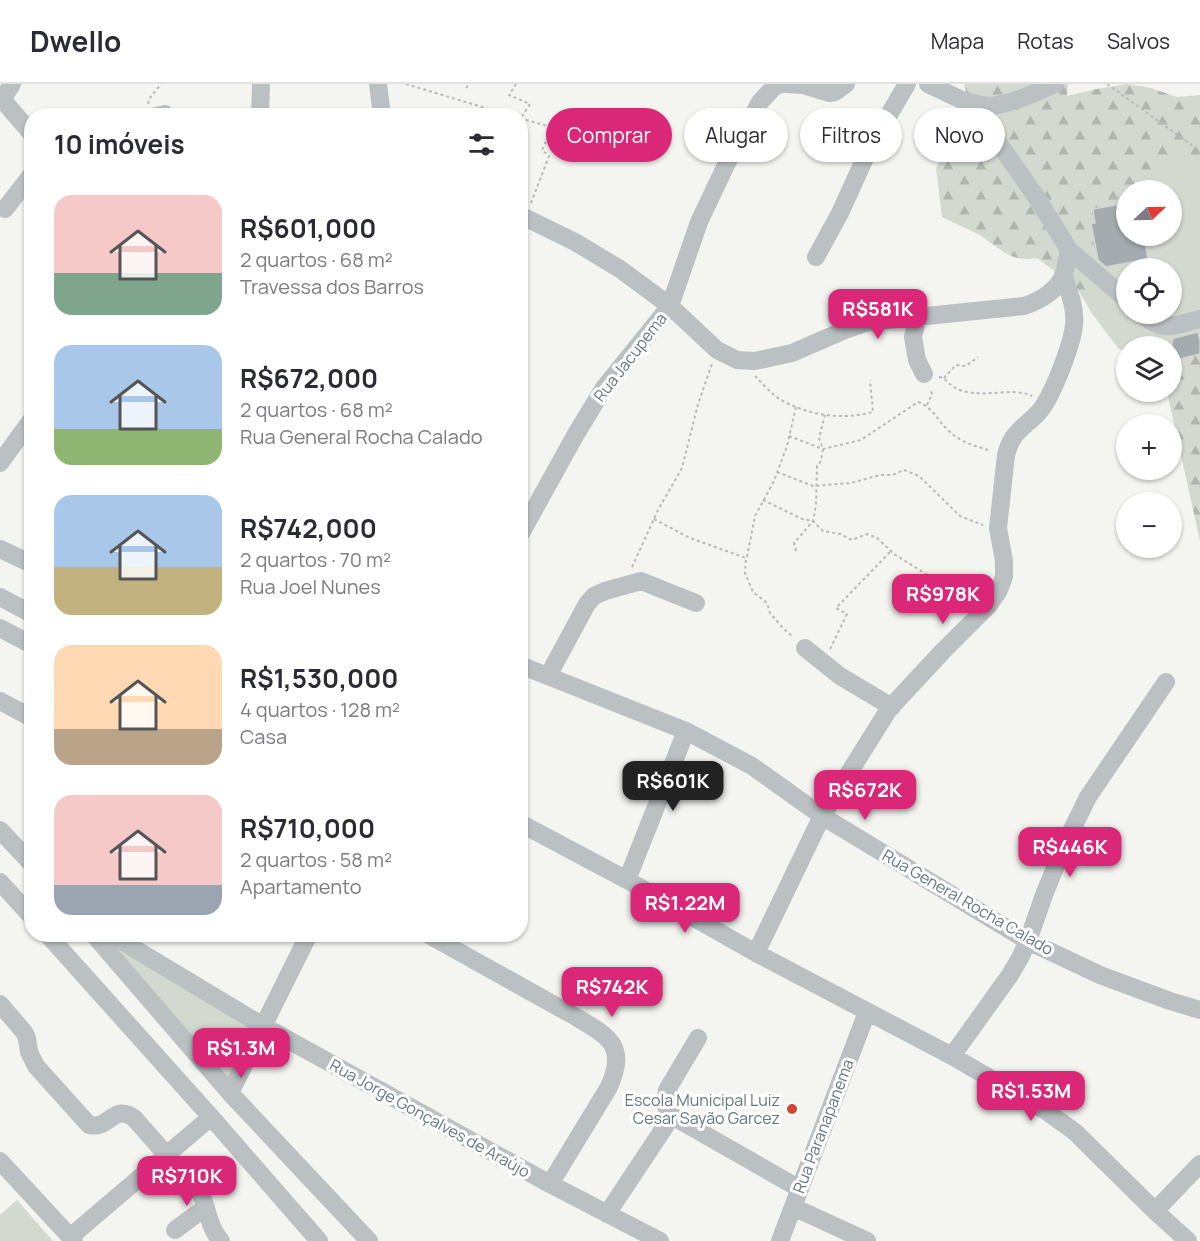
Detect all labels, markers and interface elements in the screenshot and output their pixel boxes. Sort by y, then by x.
text: Dwello [30,22,121,60]
text: Mapa [931,27,984,55]
text: Rotas [1017,27,1074,55]
text: Salvos [1107,27,1170,55]
chip: Comprar [546,108,672,162]
chip: Alugar [684,108,788,162]
chip: Filtros [800,108,902,162]
chip: Novo [914,108,1005,162]
text: 10 imóveis [54,126,185,162]
icon: filters [465,128,498,161]
north arrow [1116,180,1182,246]
map controls [1116,180,1182,558]
text: R$601,000 [240,210,376,246]
icon: home [102,219,174,291]
text: 2 quartos · 68 m² [240,246,393,273]
button: locate [1116,258,1182,324]
text: Travessa dos Barros [240,273,424,300]
pin: R$581K [829,289,927,340]
text: R$581K [842,295,914,322]
street label: Rua Jacupema [588,308,672,406]
button: layers [1116,336,1182,402]
text: R$672,000 [240,360,378,396]
icon: home [102,369,174,441]
text: 2 quartos · 68 m² [240,396,393,423]
button: + [1116,414,1182,480]
text: Rua General Rocha Calado [240,423,483,450]
button: − [1116,492,1182,558]
text: R$742,000 [240,510,377,546]
icon: home [102,519,174,591]
text: 2 quartos · 70 m² [240,546,391,573]
text: Rua Joel Nunes [240,573,381,600]
pin: R$978K [894,574,992,625]
text: R$978K [906,580,980,607]
text: R$1,530,000 [240,660,398,696]
icon: home [102,669,174,741]
text: 4 quartos · 128 m² [240,696,400,723]
text: Casa [240,723,287,750]
pin: R$601K [624,761,722,812]
text: R$601K [636,767,710,794]
pin: R$672K [816,770,914,821]
text: R$672K [828,776,902,803]
text: R$710,000 [240,810,375,846]
icon: home [102,819,174,891]
pin: R$446K [1021,827,1119,878]
text: R$446K [1032,833,1108,860]
street label: Rua General Rocha Calado [878,844,1058,960]
text: 2 quartos · 58 m² [240,846,392,873]
text: Apartamento [240,873,362,900]
pin: R$1.22M [630,883,740,934]
text: R$1.22M [645,889,725,916]
pin: R$742K [563,967,661,1018]
text: R$742K [576,973,648,1000]
pin: R$1.3M [192,1028,290,1079]
text: R$1.3M [207,1034,275,1061]
street label: Rua Jorge Gonçalves de Araújo [326,1054,534,1182]
street label: Rua Paranapanema [787,1056,859,1196]
pin: R$1.53M [976,1071,1086,1122]
text: R$1.53M [991,1077,1071,1104]
place label: Escola Municipal Luiz Cesar Sayão Garcez [625,1089,780,1129]
marker: Escola Municipal Luiz Cesar Sayão Garcez [785,1102,799,1116]
pin: R$710K [138,1156,236,1207]
text: R$710K [151,1162,223,1189]

